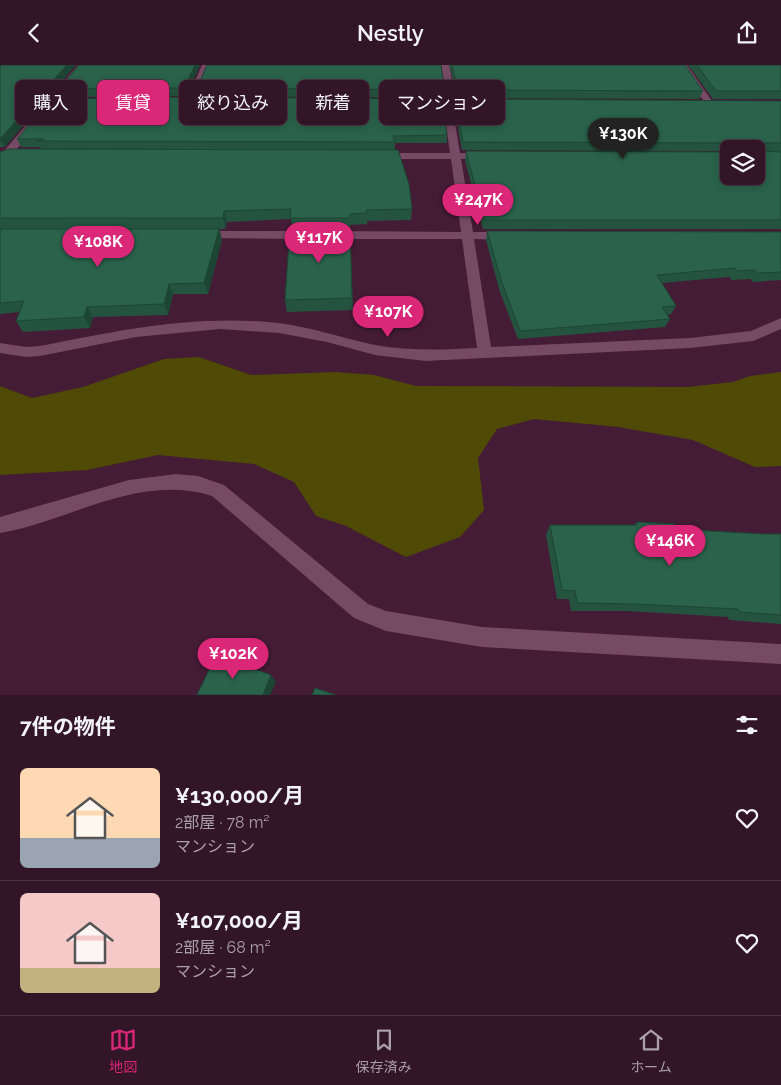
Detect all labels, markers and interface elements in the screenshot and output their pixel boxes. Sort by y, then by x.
icon: back [20,19,48,47]
icon: share [733,19,761,47]
text: Nestly [357,20,424,46]
chip: 購入 [15,80,87,125]
chip: 賃貸 [97,80,169,125]
chip: 絞り込み [179,80,287,125]
chip: 新着 [297,80,369,125]
chip: マンション [379,80,505,125]
pin: ¥130K [588,117,658,160]
text: ¥130K [599,124,647,143]
map controls [720,140,765,185]
button: layers [720,140,765,185]
pin: ¥247K [443,184,513,226]
text: ¥247K [453,190,503,209]
pin: ¥117K [284,221,354,264]
pin: ¥108K [63,225,133,268]
text: ¥117K [296,228,342,247]
text: ¥108K [73,232,123,251]
pin: ¥107K [353,295,423,338]
text: ¥107K [364,302,412,321]
pin: ¥146K [635,525,705,567]
text: ¥146K [646,531,694,550]
pin: ¥102K [198,637,268,680]
text: ¥102K [209,644,257,663]
icon: filters [733,711,761,739]
text: 7件の物件 [20,714,116,739]
text: ¥130,000/月 [175,783,304,808]
icon: home [60,788,120,848]
icon: heart [733,804,761,832]
text: 2部屋 · 78 m² [175,813,270,832]
text: マンション [175,837,255,856]
text: ¥107,000/月 [175,908,303,933]
icon: home [60,913,120,973]
icon: heart [733,929,761,957]
text: 2部屋 · 68 m² [175,938,271,957]
text: マンション [175,962,255,981]
tab: 地図 [109,1026,137,1076]
tab: 保存済み [356,1026,412,1076]
tab: ホーム [630,1026,672,1076]

